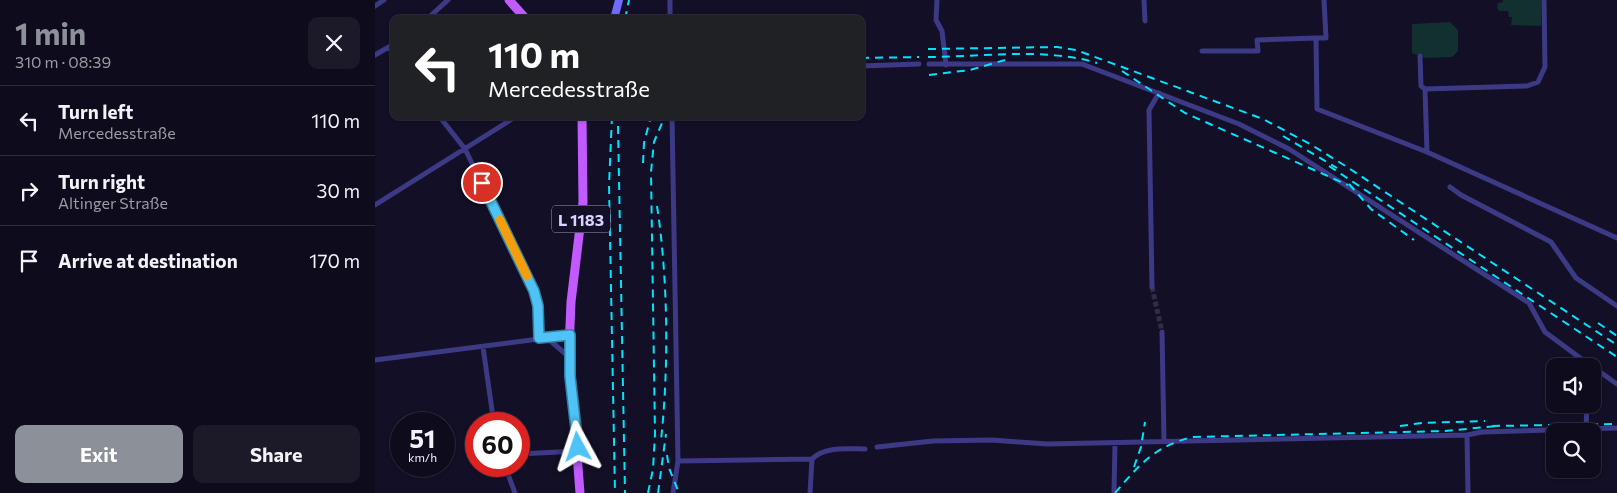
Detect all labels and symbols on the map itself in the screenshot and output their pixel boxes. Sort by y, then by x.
pin [461,162,503,204]
road number: L 1183 [552,205,610,232]
speed limit sign: 60 [465,412,530,477]
position arrow [551,420,603,472]

